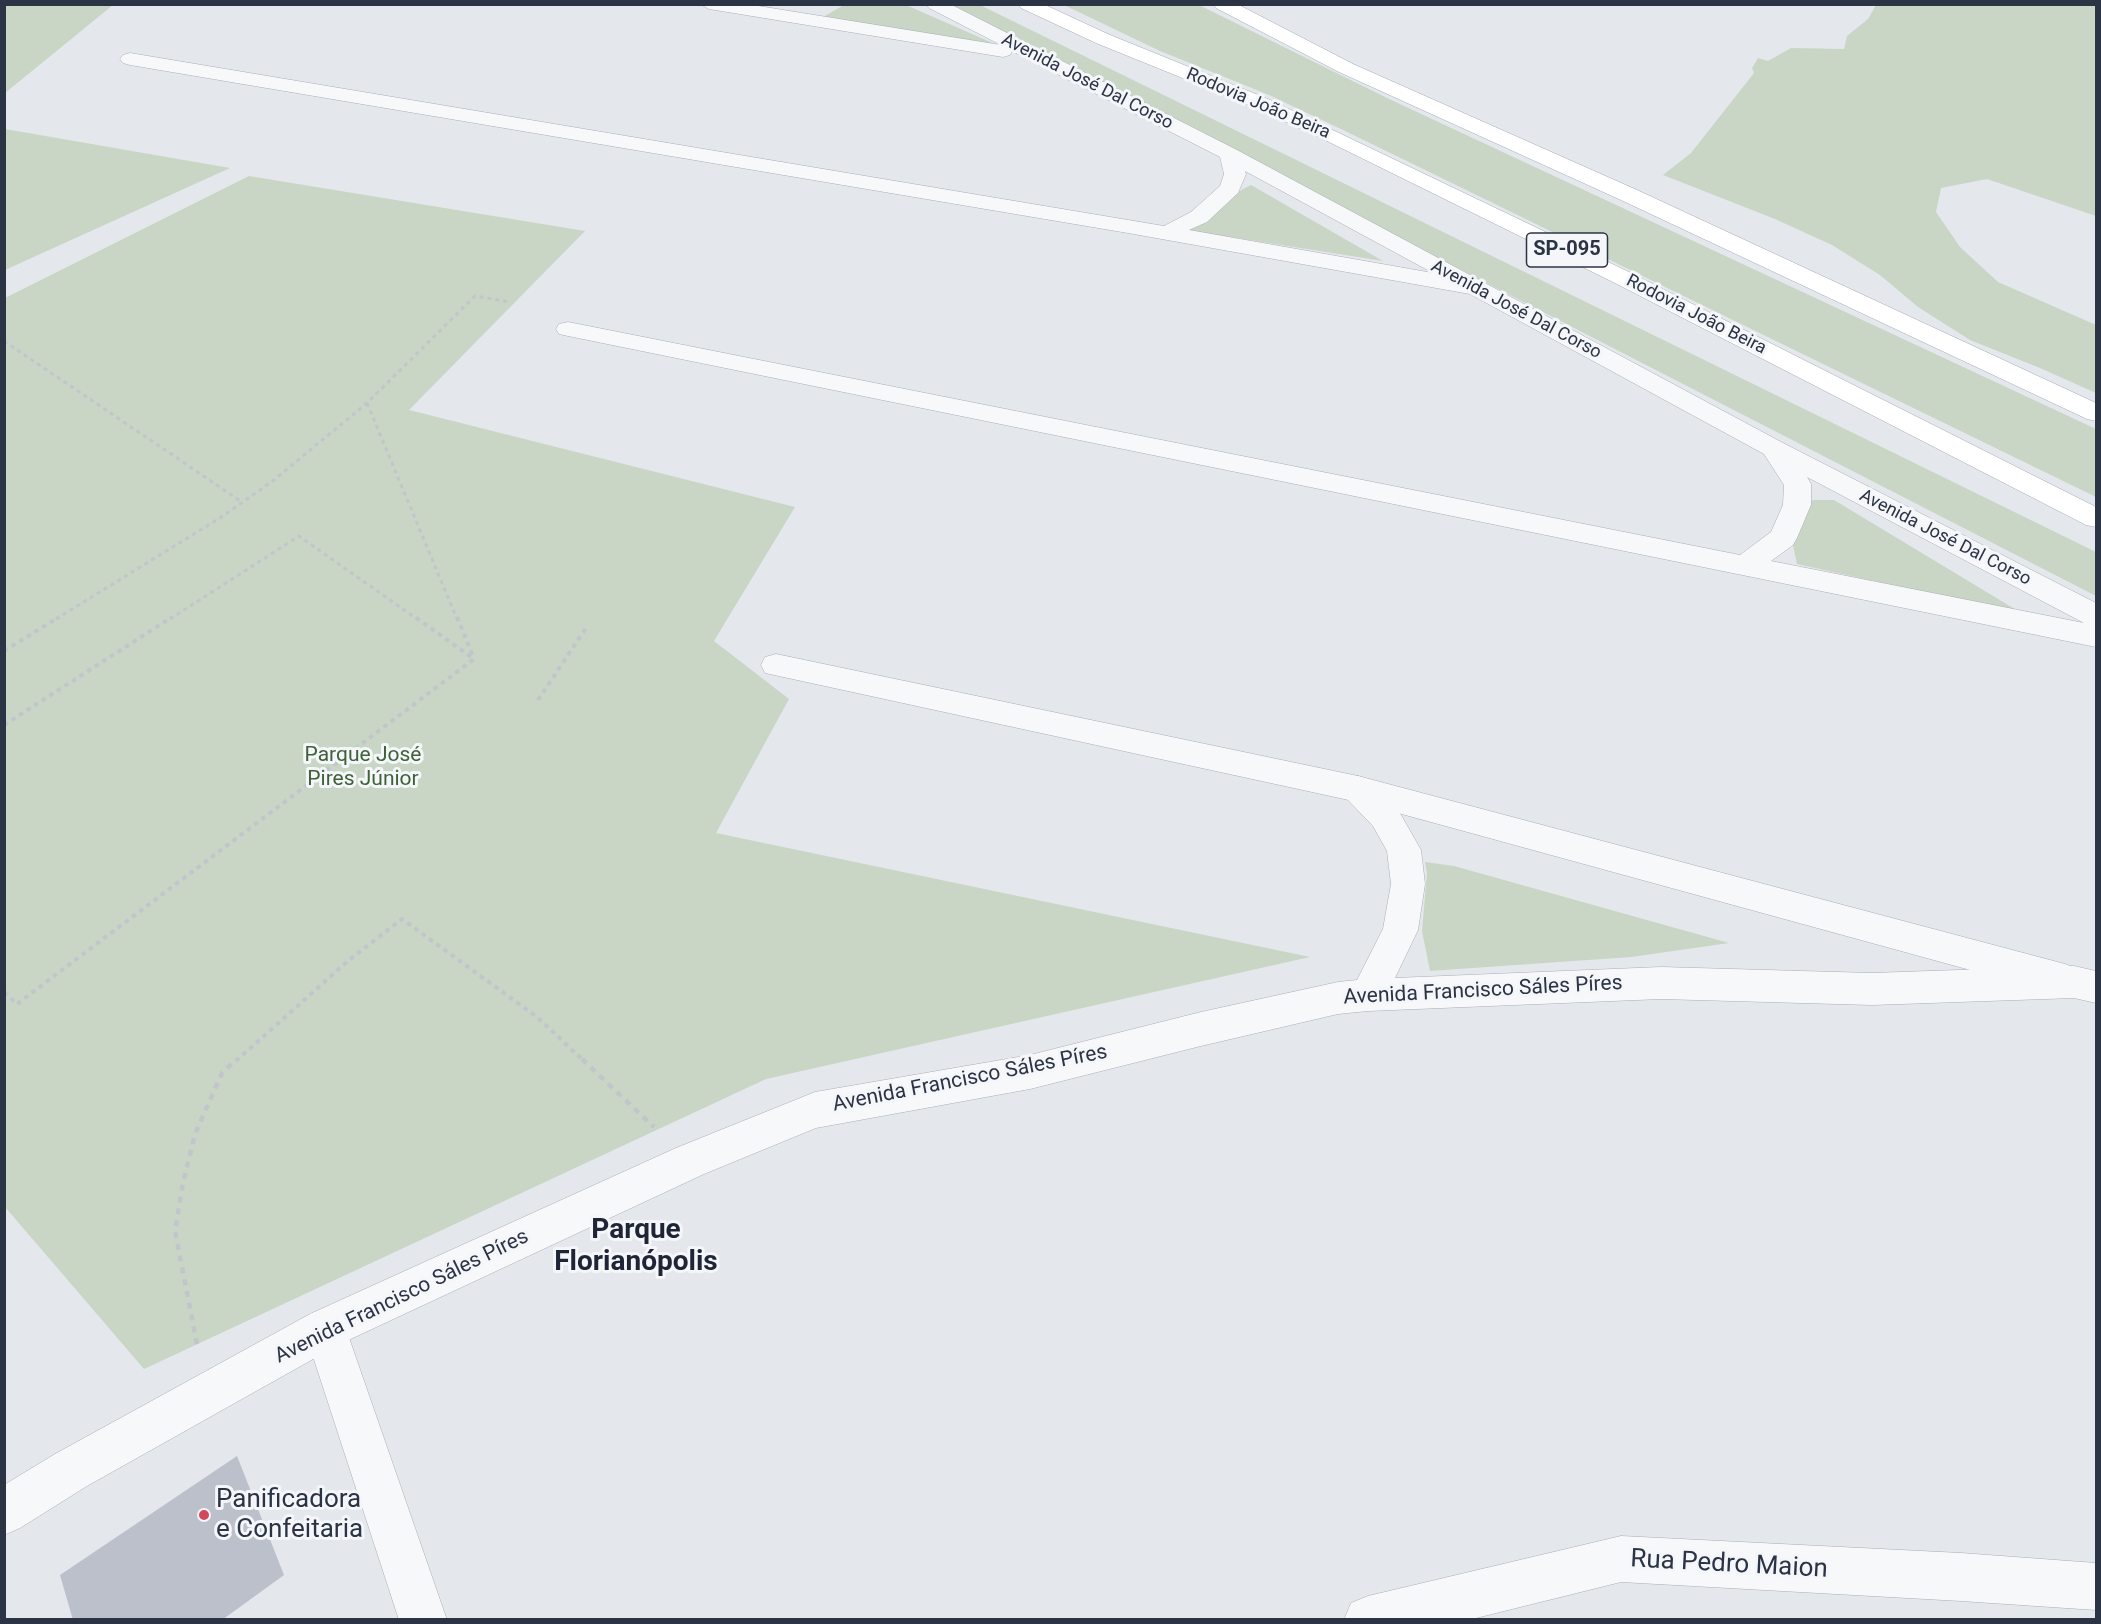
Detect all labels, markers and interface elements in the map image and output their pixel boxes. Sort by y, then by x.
street label: Avenida José Dal Corso [998,29,1176,135]
street label: Rodovia João Beira [1183,64,1333,144]
road number: SP-095 [1526,233,1608,267]
street label: Avenida José Dal Corso [1427,256,1605,364]
street label: Rodovia João Beira [1622,270,1770,360]
street label: Avenida José Dal Corso [1856,485,2034,591]
park label: Parque José Pires Júnior [305,743,421,793]
street label: Avenida Francisco Sáles Píres [1343,971,1623,1011]
street label: Avenida Francisco Sáles Píres [831,1040,1109,1118]
district label: Parque Florianópolis [554,1214,718,1280]
street label: Avenida Francisco Sáles Píres [271,1224,533,1370]
place label: Panificadora e Confeitaria [216,1484,363,1546]
marker: Panificadora e Confeitaria [197,1508,211,1522]
street label: Rua Pedro Maion [1629,1544,1829,1586]

